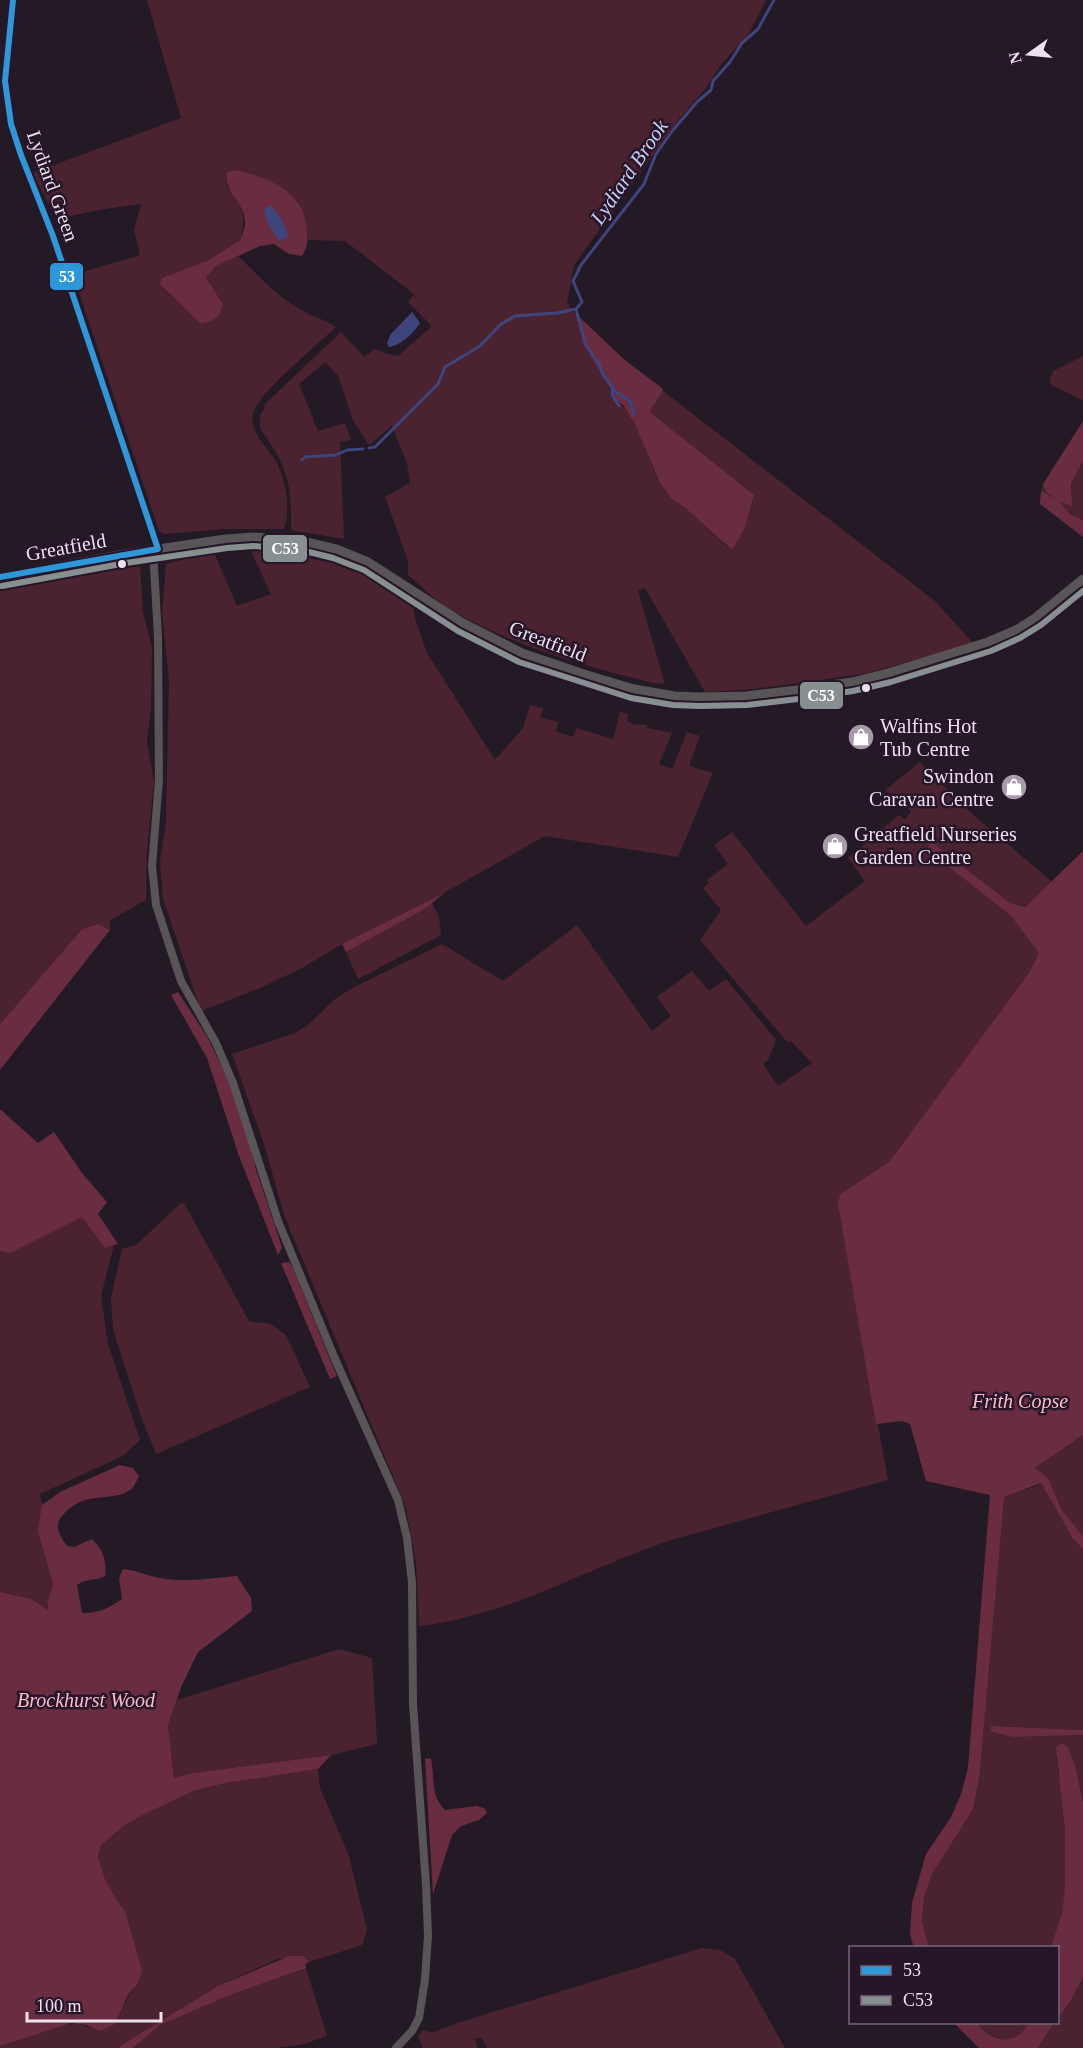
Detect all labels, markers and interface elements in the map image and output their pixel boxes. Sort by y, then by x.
north arrow [999,24,1059,84]
text: N [1005,50,1025,66]
water label: Lydiard Brook [585,115,673,230]
street label: Lydiard Green [22,128,83,245]
line badge: 53 [49,262,84,291]
text: 53 [59,268,75,285]
street label: Greatfield [24,529,108,565]
line badge: C53 [262,534,308,563]
text: C53 [271,540,299,557]
unlabelled marker [116,558,128,570]
street label: Greatfield [506,616,590,666]
line badge: C53 [799,681,844,710]
unlabelled marker [860,682,872,694]
text: C53 [807,687,835,704]
place label: Walfins Hot Tub Centre [880,715,977,760]
shop icon: Walfins Hot Tub Centre [846,722,876,752]
place label: Swindon Caravan Centre [869,765,994,810]
shop icon: Swindon Caravan Centre [999,772,1029,802]
place label: Greatfield Nurseries Garden Centre [854,823,1017,868]
shop icon: Greatfield Nurseries Garden Centre [820,831,850,861]
park label: Frith Copse [971,1390,1068,1413]
park label: Brockhurst Wood [17,1689,156,1711]
legend [849,1946,1059,2024]
text: 53 [903,1960,921,1980]
scale bar [27,1985,160,2023]
text: C53 [903,1990,933,2010]
text: 100 m [36,1996,82,2016]

